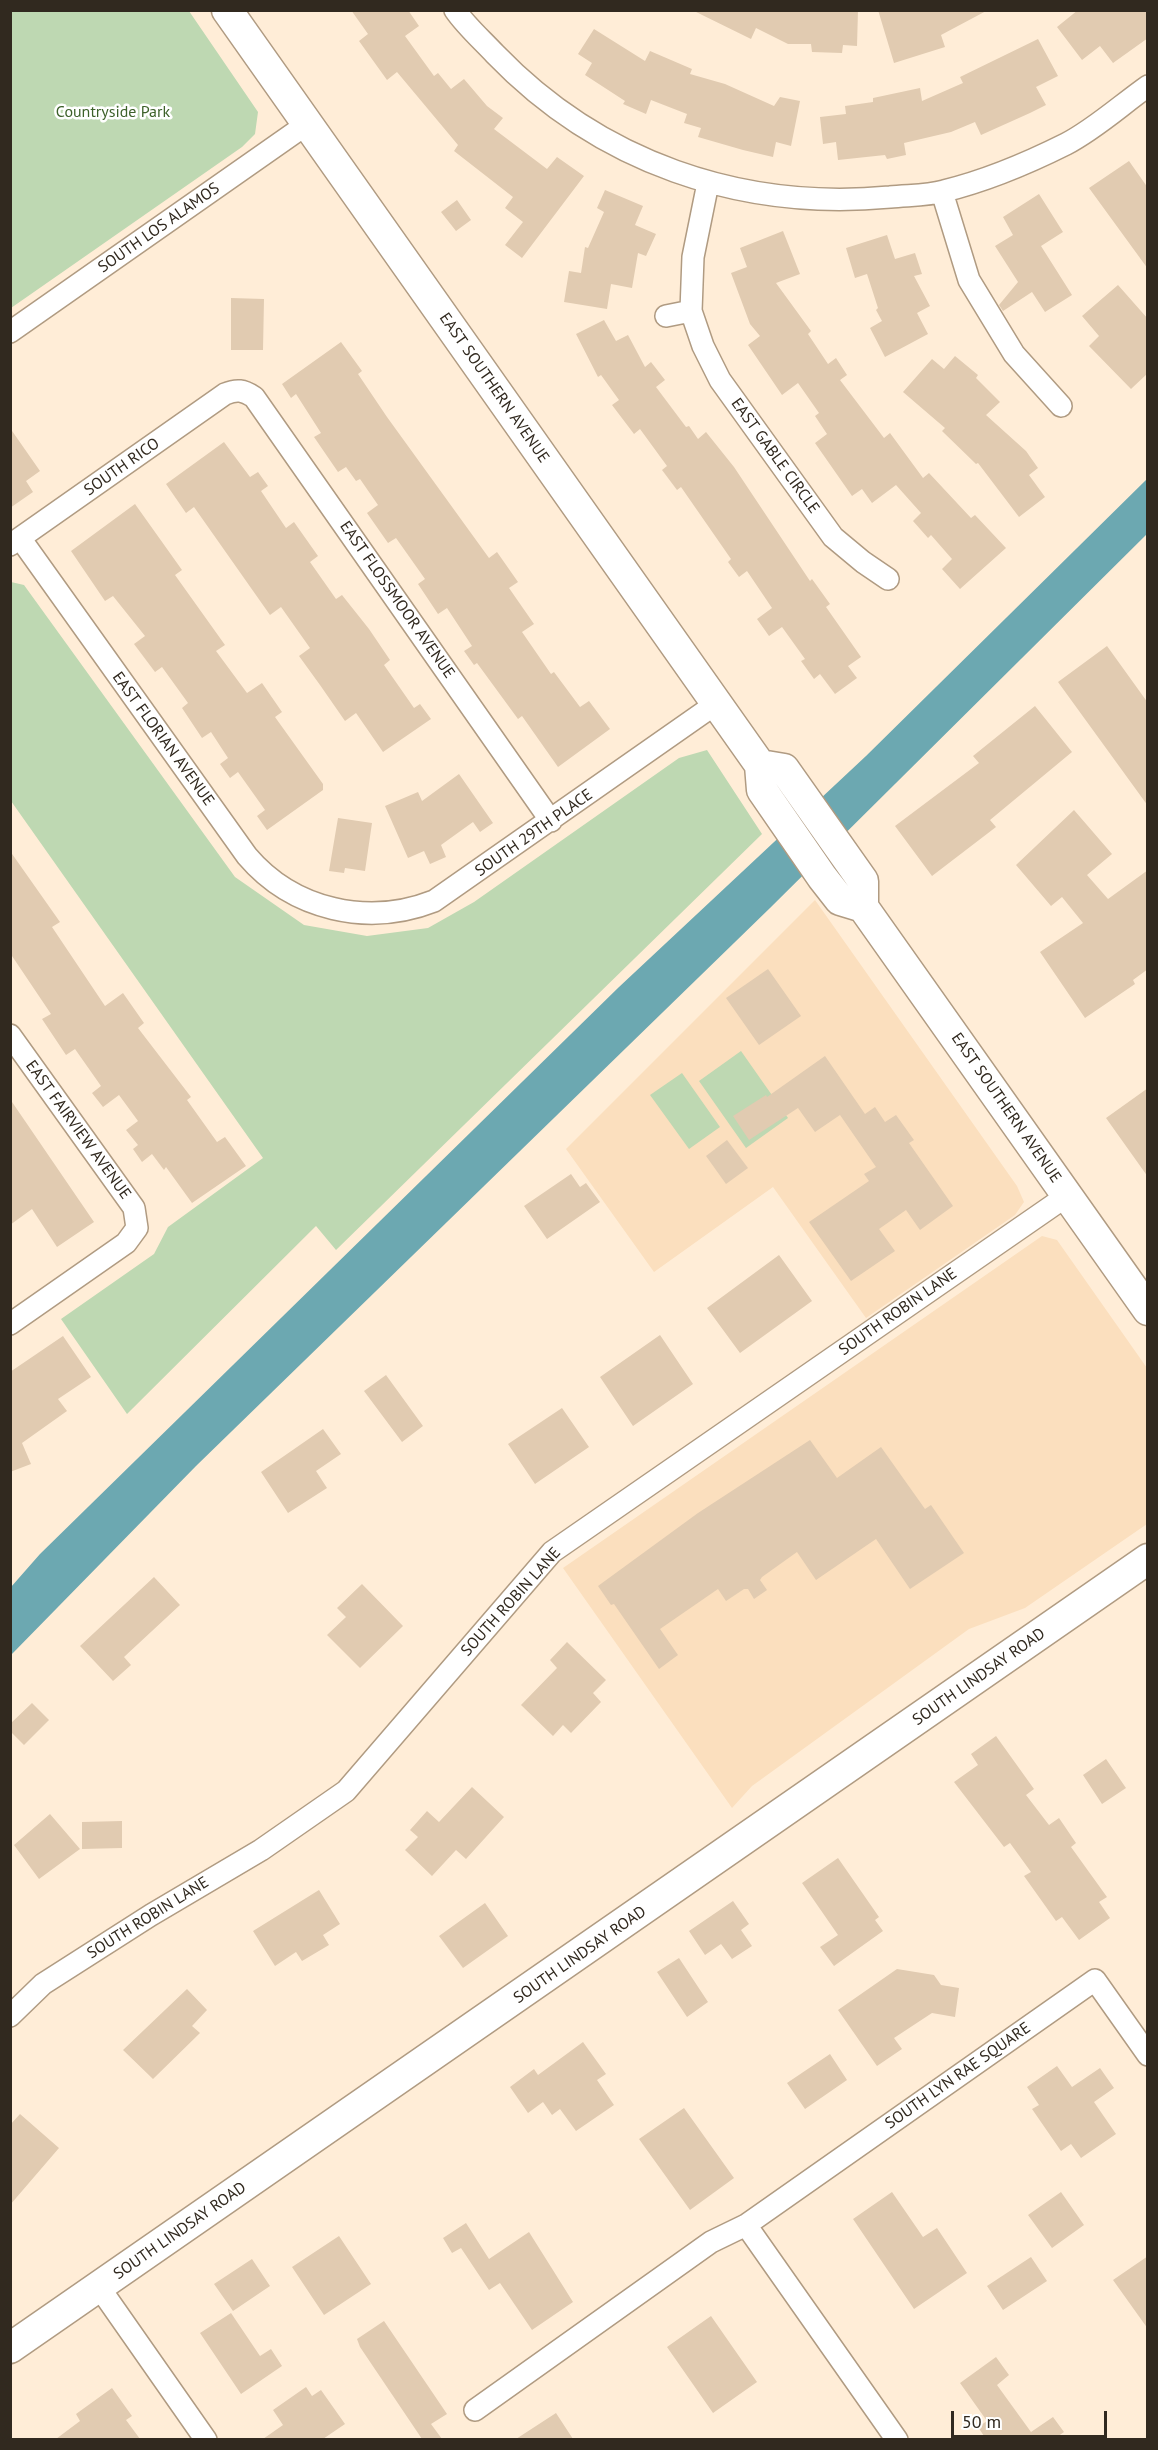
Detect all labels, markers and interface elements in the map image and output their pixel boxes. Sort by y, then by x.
park label: Countryside Park [56,102,170,122]
street label: SOUTH LOS ALAMOS [95,179,223,277]
street label: EAST SOUTHERN AVENUE [435,309,553,467]
street label: EAST GABLE CIRCLE [727,395,823,517]
street label: SOUTH RICO [81,434,163,500]
street label: EAST FLOSSMOOR AVENUE [335,518,459,682]
street label: EAST FLORIAN AVENUE [108,668,218,810]
street label: SOUTH 29TH PLACE [472,785,596,881]
street label: EAST SOUTHERN AVENUE [947,1029,1065,1187]
street label: EAST FAIRVIEW AVENUE [21,1057,135,1203]
street label: SOUTH ROBIN LANE [835,1264,961,1360]
street label: SOUTH ROBIN LANE [457,1544,565,1660]
street label: SOUTH LINDSAY ROAD [909,1624,1049,1730]
street label: SOUTH ROBIN LANE [84,1873,212,1963]
street label: SOUTH LINDSAY ROAD [510,1902,650,2008]
street label: SOUTH LYN RAE SQUARE [882,2019,1034,2133]
street label: SOUTH LINDSAY ROAD [110,2178,250,2284]
scale bar [954,2399,1110,2437]
text: 50 m [962,2410,1001,2433]

